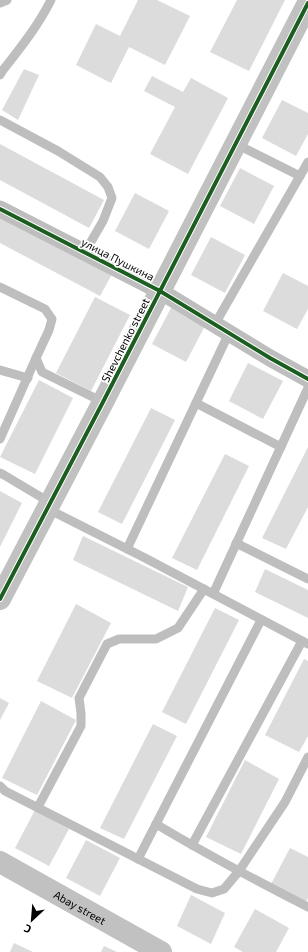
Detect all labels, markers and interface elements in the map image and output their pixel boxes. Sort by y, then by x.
street label: улица Пушкина [79,235,157,284]
street label: Shevchenko street [98,296,152,384]
street label: Abay street [52,887,108,927]
north arrow [12,900,52,940]
text: С [21,922,33,937]

